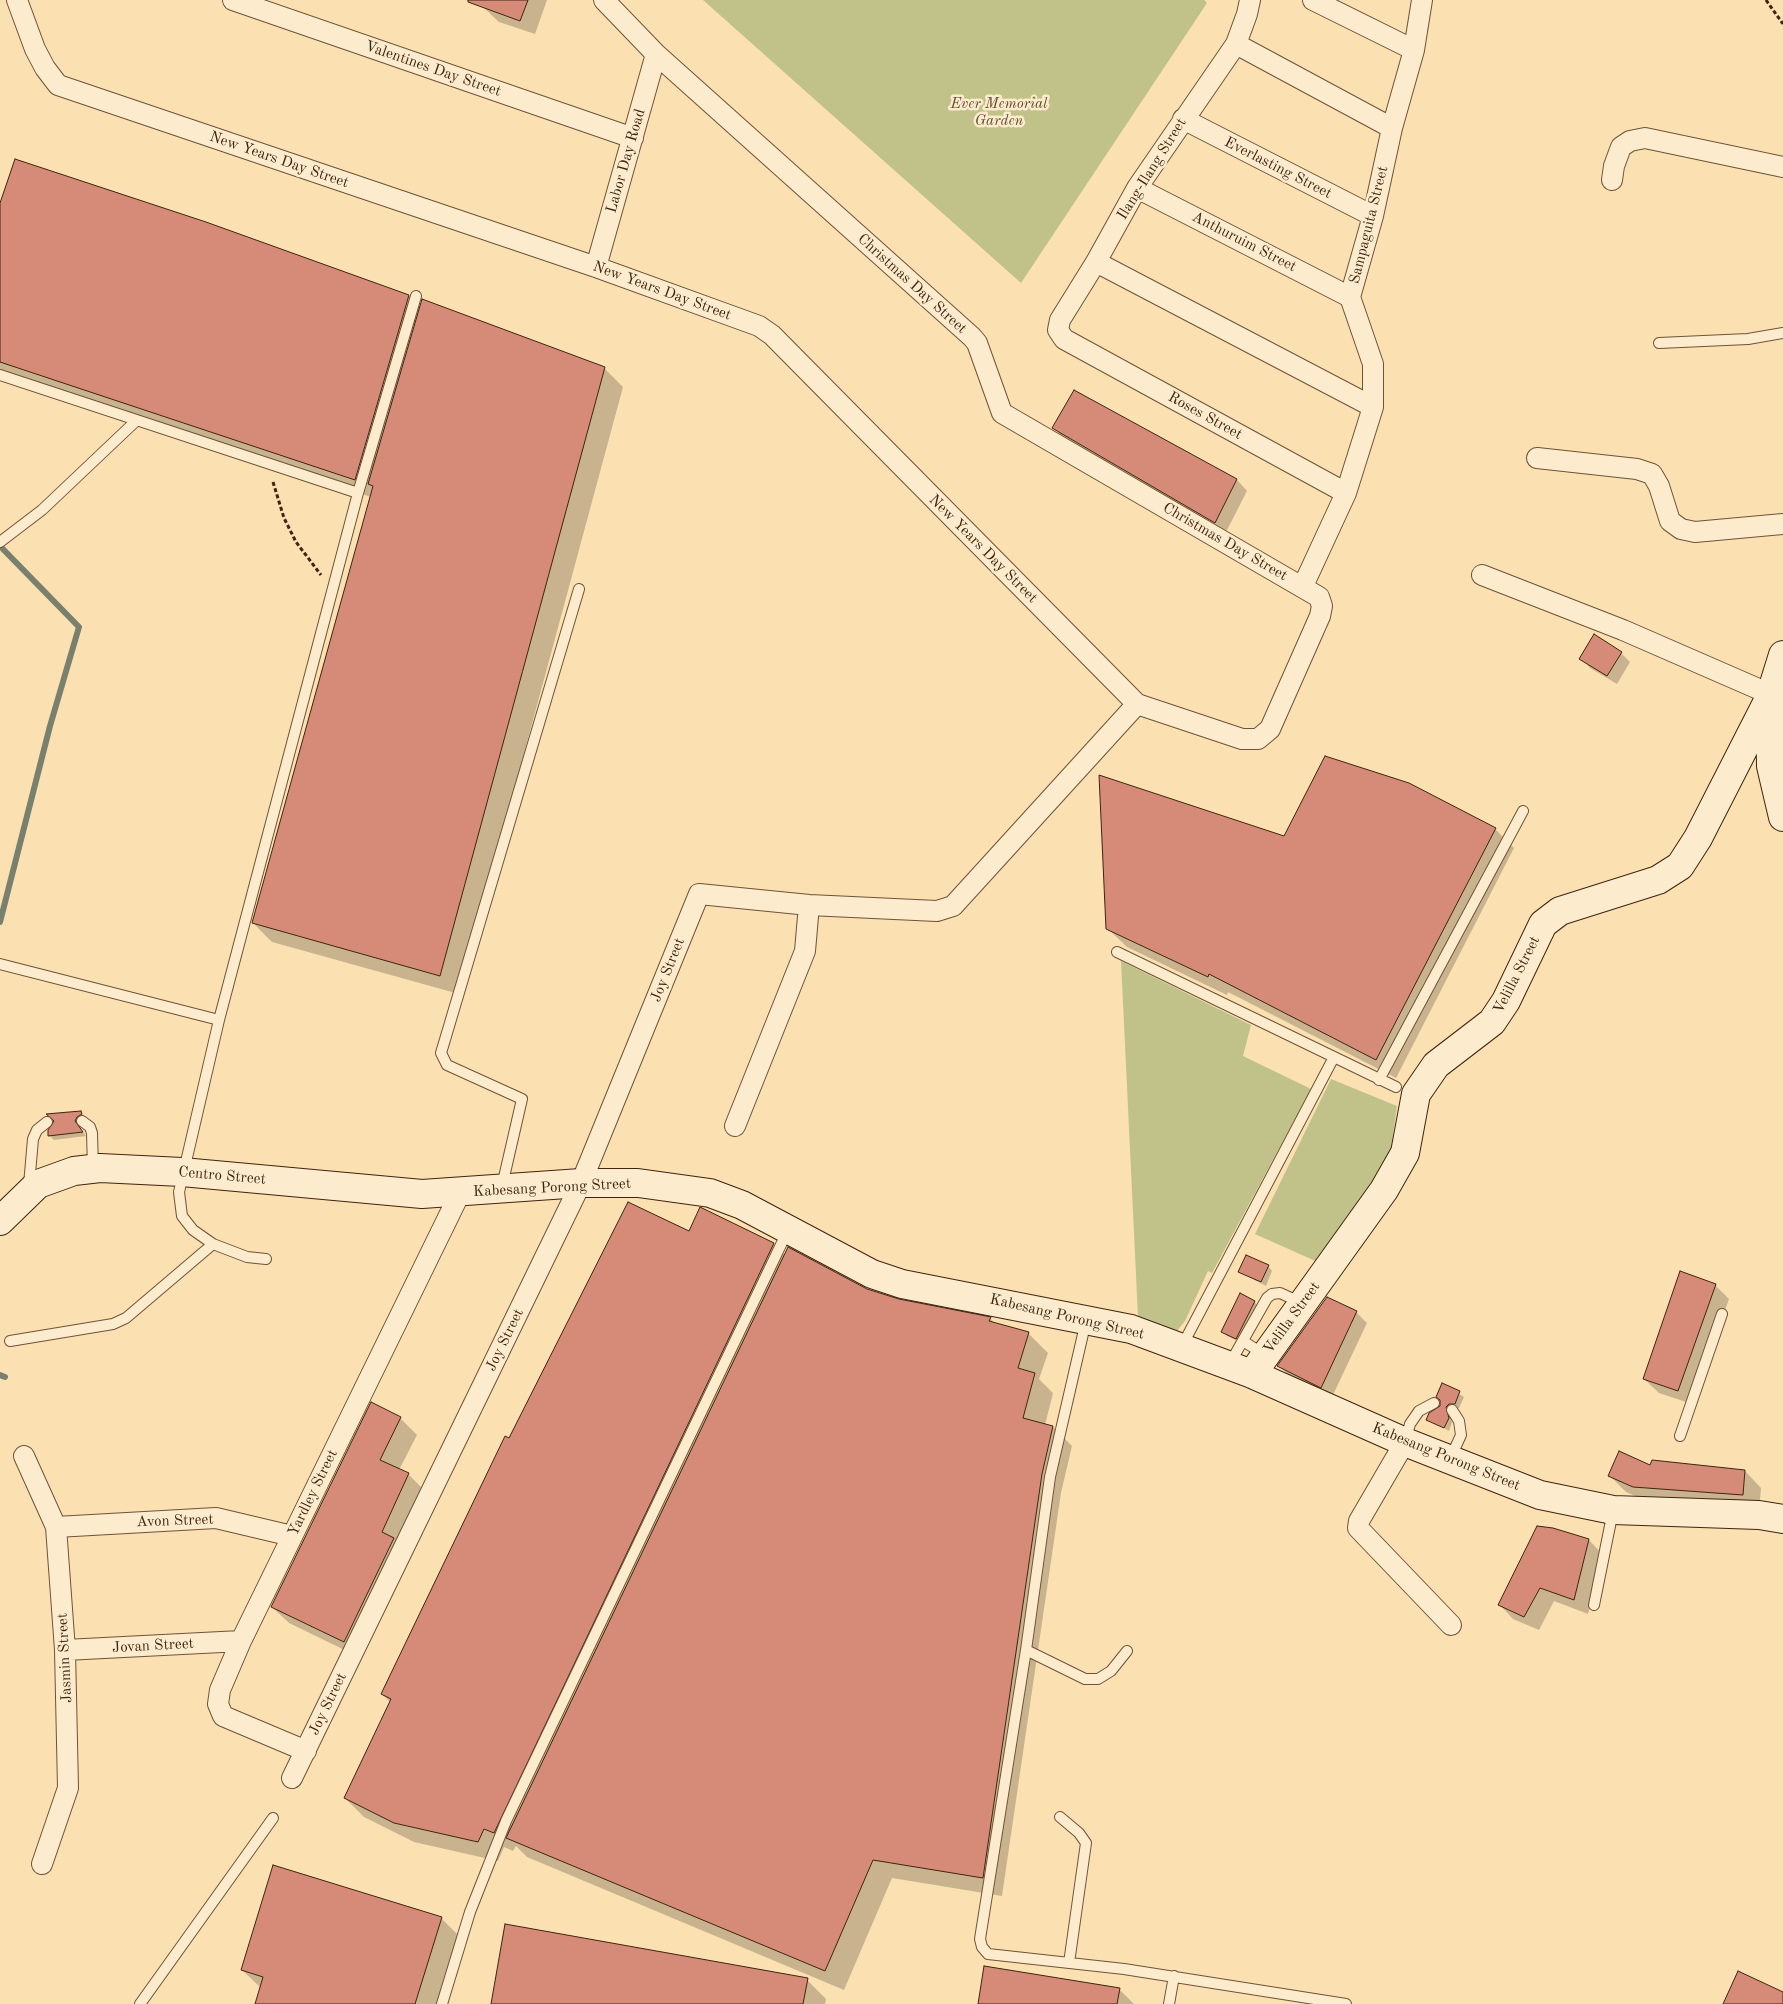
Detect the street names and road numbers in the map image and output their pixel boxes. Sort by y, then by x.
street label: Valentines Day Street [363,37,503,101]
street label: Labor Day Road [603,107,649,215]
street label: Ilang-Ilang Street [1113,115,1191,223]
street label: New Years Day Street [207,128,351,192]
street label: Everlasting Street [1221,133,1335,203]
street label: Sampaguita Street [1346,164,1392,286]
street label: Anthuruim Street [1189,208,1299,276]
street label: Christmas Day Street [854,230,970,338]
street label: New Years Day Street [590,258,734,324]
street label: Roses Street [1165,388,1245,444]
street label: New Years Day Street [925,491,1041,607]
street label: Christmas Day Street [1159,499,1291,585]
street label: Velilla Street [1490,933,1544,1017]
street label: Joy Street [647,935,689,1005]
street label: Centro Street [177,1163,267,1189]
street label: Kabesang Porong Street [473,1175,631,1201]
street label: Velilla Street [1260,1278,1324,1358]
street label: Kabesang Porong Street [988,1290,1146,1344]
street label: Joy Street [482,1306,528,1374]
street label: Kabesang Porong Street [1369,1419,1523,1495]
street label: Yardley Street [284,1447,342,1539]
street label: Avon Street [136,1511,214,1531]
street label: Jasmin Street [54,1613,76,1703]
street label: Jovan Street [112,1635,194,1657]
street label: Joy Street [305,1670,351,1738]

